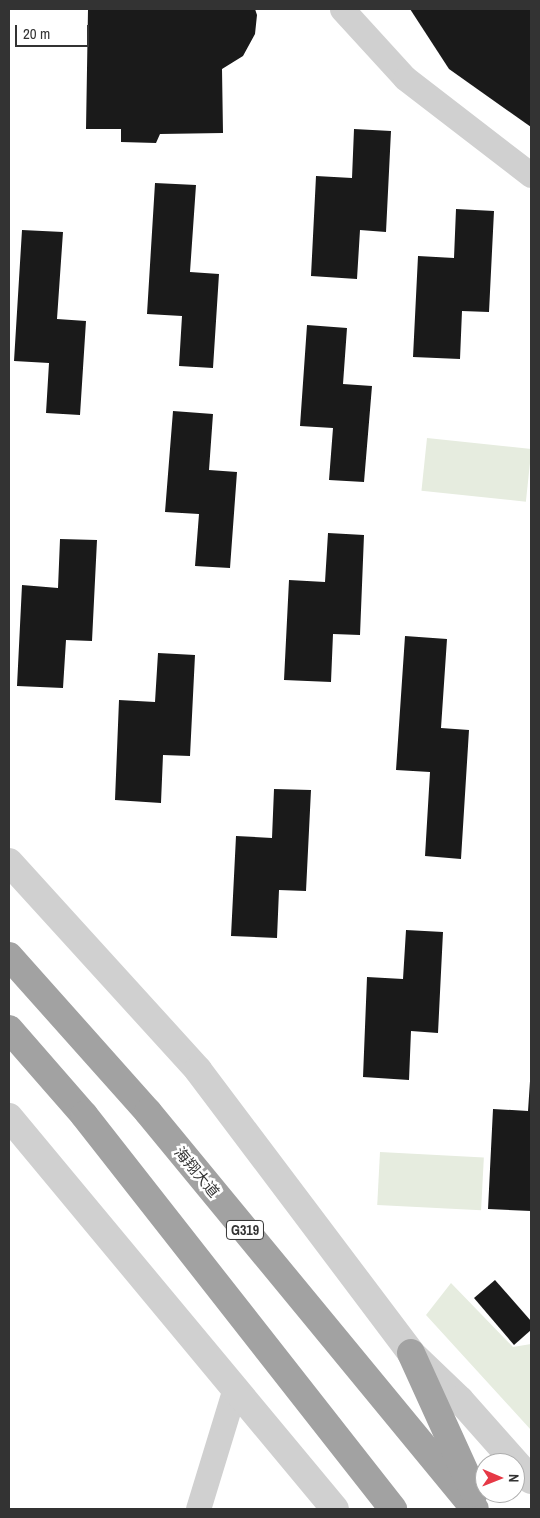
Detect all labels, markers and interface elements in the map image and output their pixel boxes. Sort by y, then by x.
scale bar [18,15,91,47]
text: 20 m [23,23,50,44]
street label: 海翔大道 [171,1143,223,1201]
road number: G319 [225,1218,265,1242]
north arrow [475,1453,525,1503]
text: N [505,1474,523,1483]

